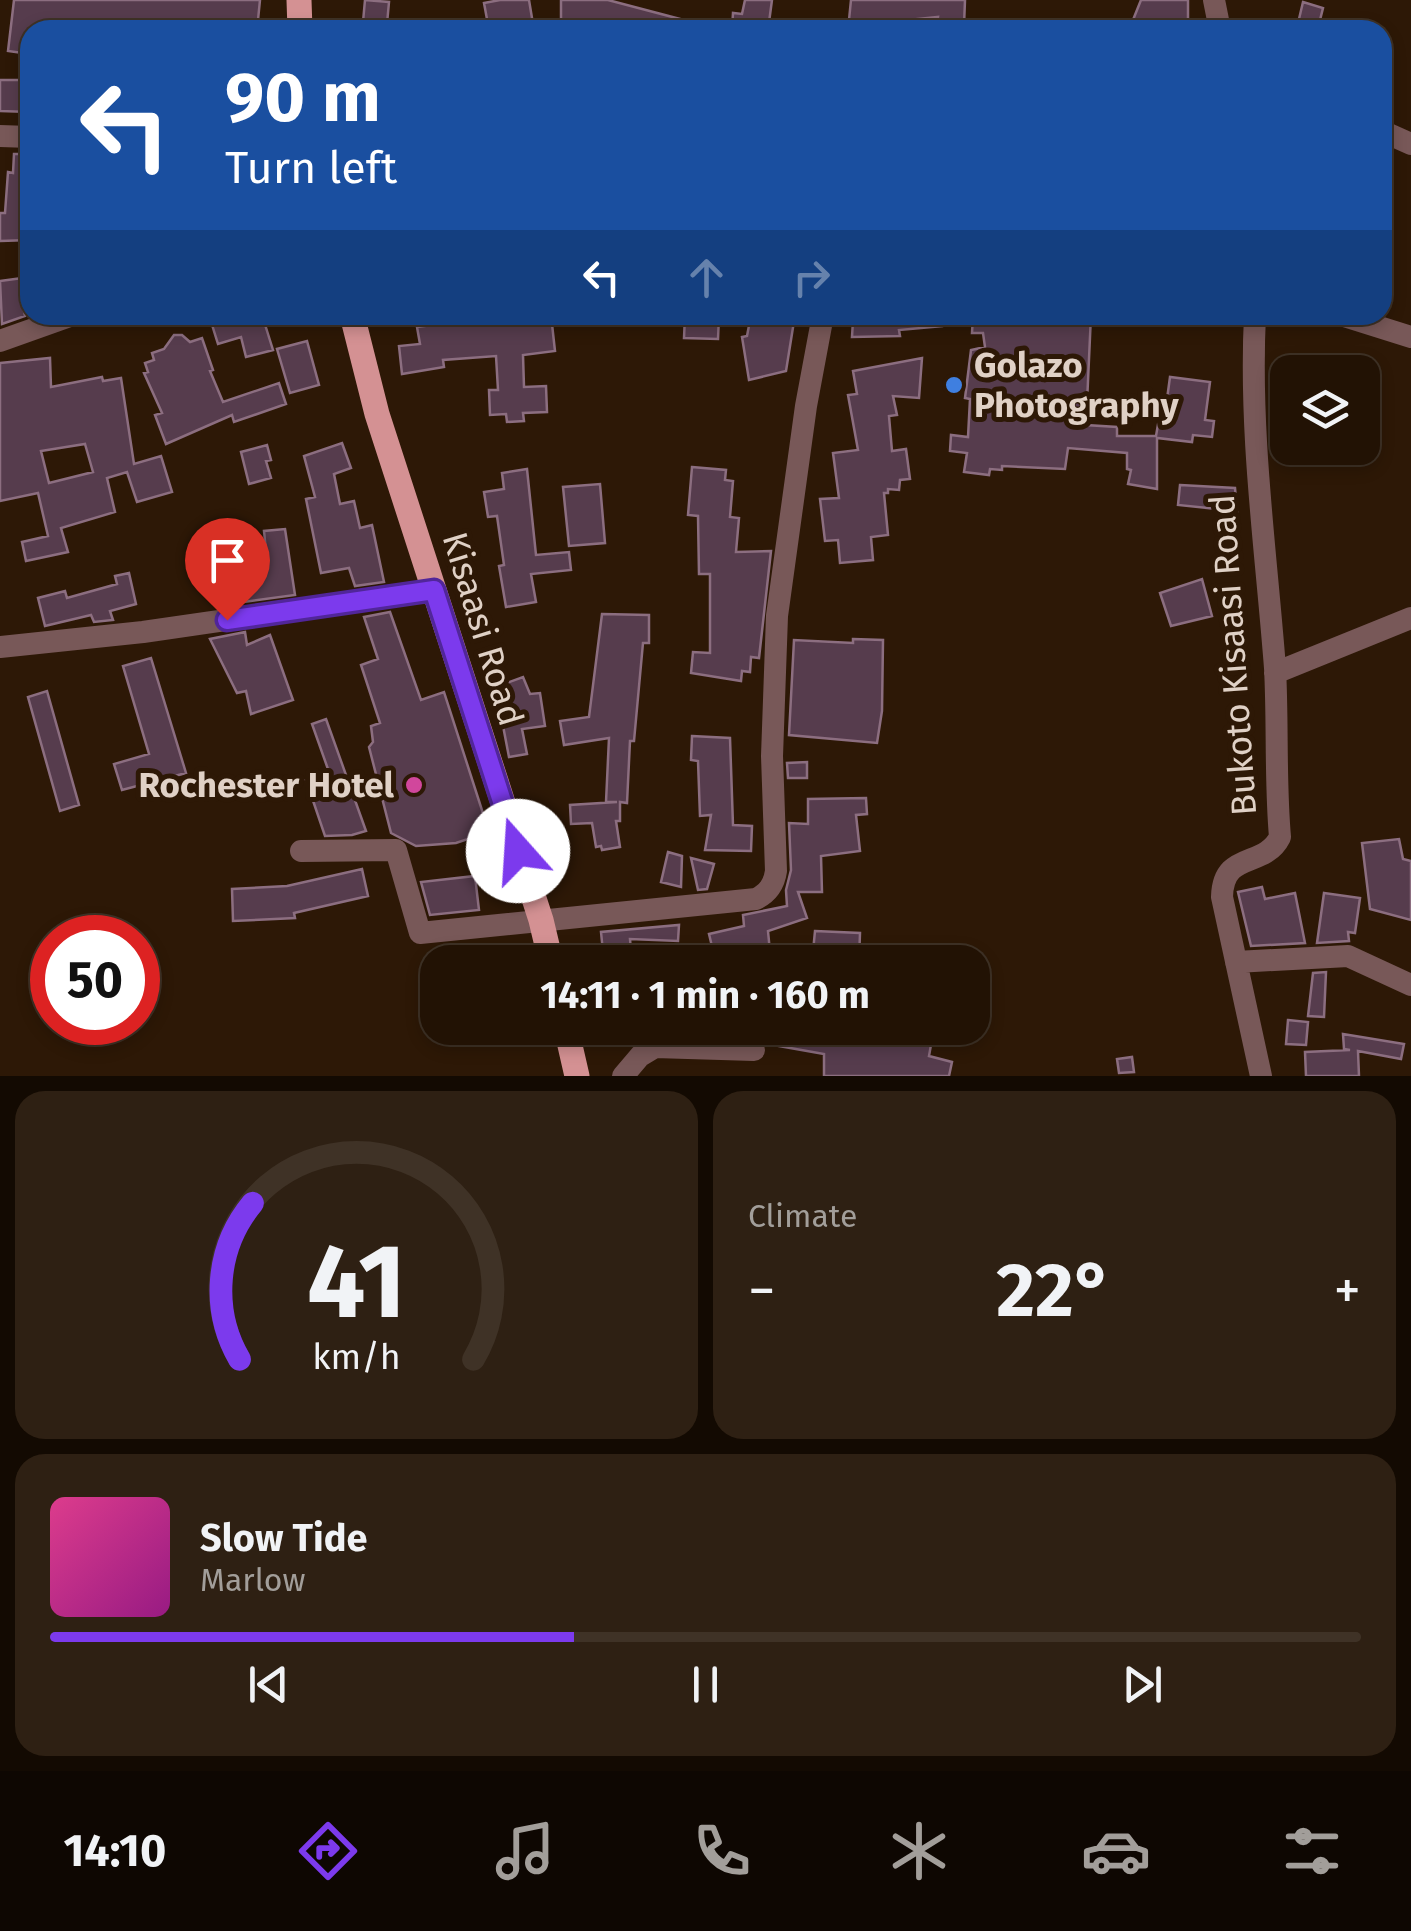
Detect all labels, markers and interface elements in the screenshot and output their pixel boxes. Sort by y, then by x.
text: 90 m [225,56,381,140]
icon: left [60,60,190,190]
text: Turn left [225,141,397,195]
icon: left [574,250,629,305]
icon: ahead [679,250,734,305]
icon: right [784,250,839,305]
place label: Golazo Photography [974,344,1179,426]
map controls [1270,355,1380,465]
button: layers [1270,355,1380,465]
marker: Golazo Photography [943,374,965,396]
street label: Bukoto Kisaasi Road [1201,493,1265,817]
pin [185,518,270,621]
street label: Kisaasi Road [434,527,532,731]
icon: arrive [200,533,255,588]
place label: Rochester Hotel [138,764,395,806]
marker: Rochester Hotel [403,774,425,796]
position arrow [466,799,570,903]
speed limit sign: 50 [30,915,160,1045]
text: 14:11 · 1 min · 160 m [540,972,870,1018]
text: Climate [748,1197,857,1235]
text: 41 [307,1220,406,1345]
text: 22° [996,1246,1113,1336]
text: − [748,1258,776,1324]
text: + [1334,1258,1361,1324]
text: km/h [312,1336,401,1378]
text: Slow Tide [200,1515,368,1561]
text: Marlow [200,1561,306,1599]
icon: previous [241,1657,296,1712]
icon: pause [678,1657,733,1712]
icon: next [1115,1657,1170,1712]
icon: directions [293,1816,363,1886]
icon: music [490,1816,560,1886]
icon: phone [687,1816,757,1886]
icon: climate [884,1816,954,1886]
icon: car [1081,1816,1151,1886]
icon: filters [1277,1816,1347,1886]
text: 14:10 [63,1824,166,1878]

